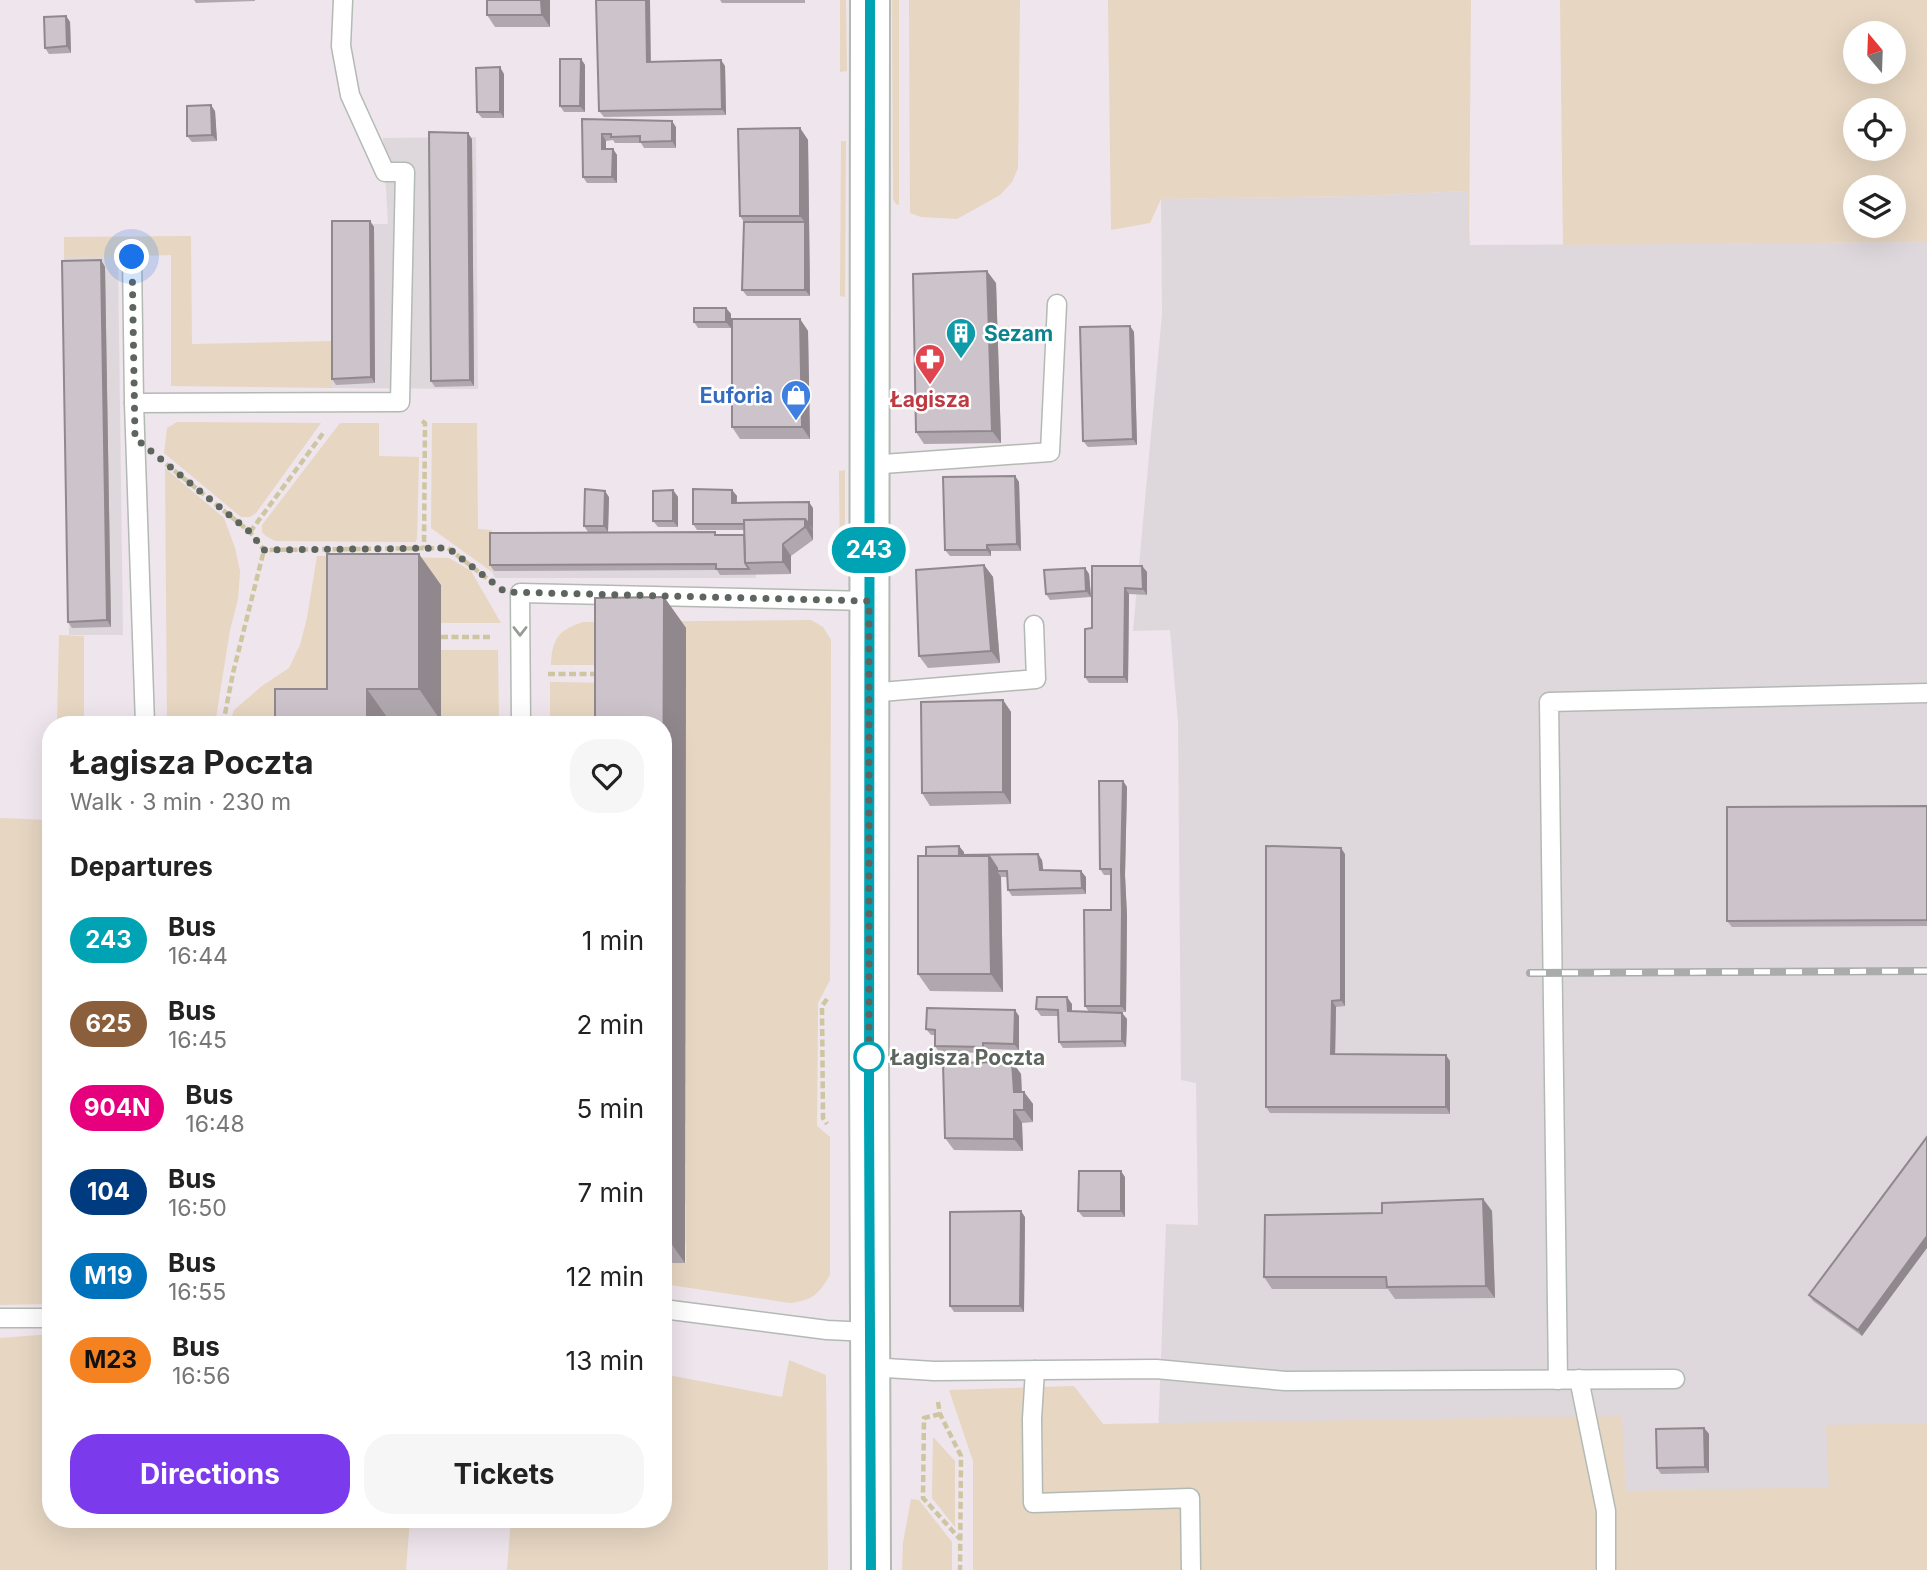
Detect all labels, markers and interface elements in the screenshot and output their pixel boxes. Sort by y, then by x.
north arrow [1843,21,1906,84]
map controls [1843,21,1906,238]
button: locate [1843,98,1906,161]
button: layers [1843,175,1906,238]
your location [114,239,149,274]
building icon: Sezam [944,316,978,360]
place label: Sezam [984,321,1053,346]
pharmacy icon: Łagisza [913,342,947,386]
shop icon: Euforia [779,378,813,422]
place label: Euforia [700,383,773,408]
place label: Łagisza [890,387,970,412]
line badge: 243 [829,527,909,573]
text: 243 [846,535,892,564]
one-way arrow [512,626,528,637]
button: heart [570,739,644,813]
text: Łagisza Poczta [70,742,314,782]
text: Walk · 3 min · 230 m [70,788,291,816]
text: Departures [70,851,213,882]
text: Bus [168,911,216,942]
text: 243 [85,925,132,954]
text: 1 min [582,925,644,956]
text: 16:44 [168,942,228,970]
text: Bus [168,995,216,1026]
text: 625 [85,1009,132,1038]
text: 2 min [576,1009,644,1040]
text: 16:45 [168,1026,227,1054]
marker: Łagisza Poczta [854,1042,884,1072]
place label: Łagisza Poczta [890,1045,1045,1070]
text: Bus [185,1079,233,1110]
text: 904N [84,1093,150,1122]
text: 5 min [576,1093,644,1124]
text: 16:48 [185,1110,245,1138]
text: Bus [168,1163,216,1194]
text: 104 [87,1177,130,1206]
text: 7 min [578,1177,644,1208]
text: 16:50 [168,1194,227,1222]
text: Bus [168,1247,216,1278]
text: M19 [84,1261,133,1290]
text: 12 min [566,1261,644,1292]
text: 16:55 [168,1278,226,1306]
text: Bus [172,1331,220,1362]
text: M23 [84,1345,137,1374]
text: 13 min [566,1345,644,1376]
text: 16:56 [172,1362,230,1390]
button: Directions [70,1434,350,1514]
button: Tickets [364,1434,644,1514]

